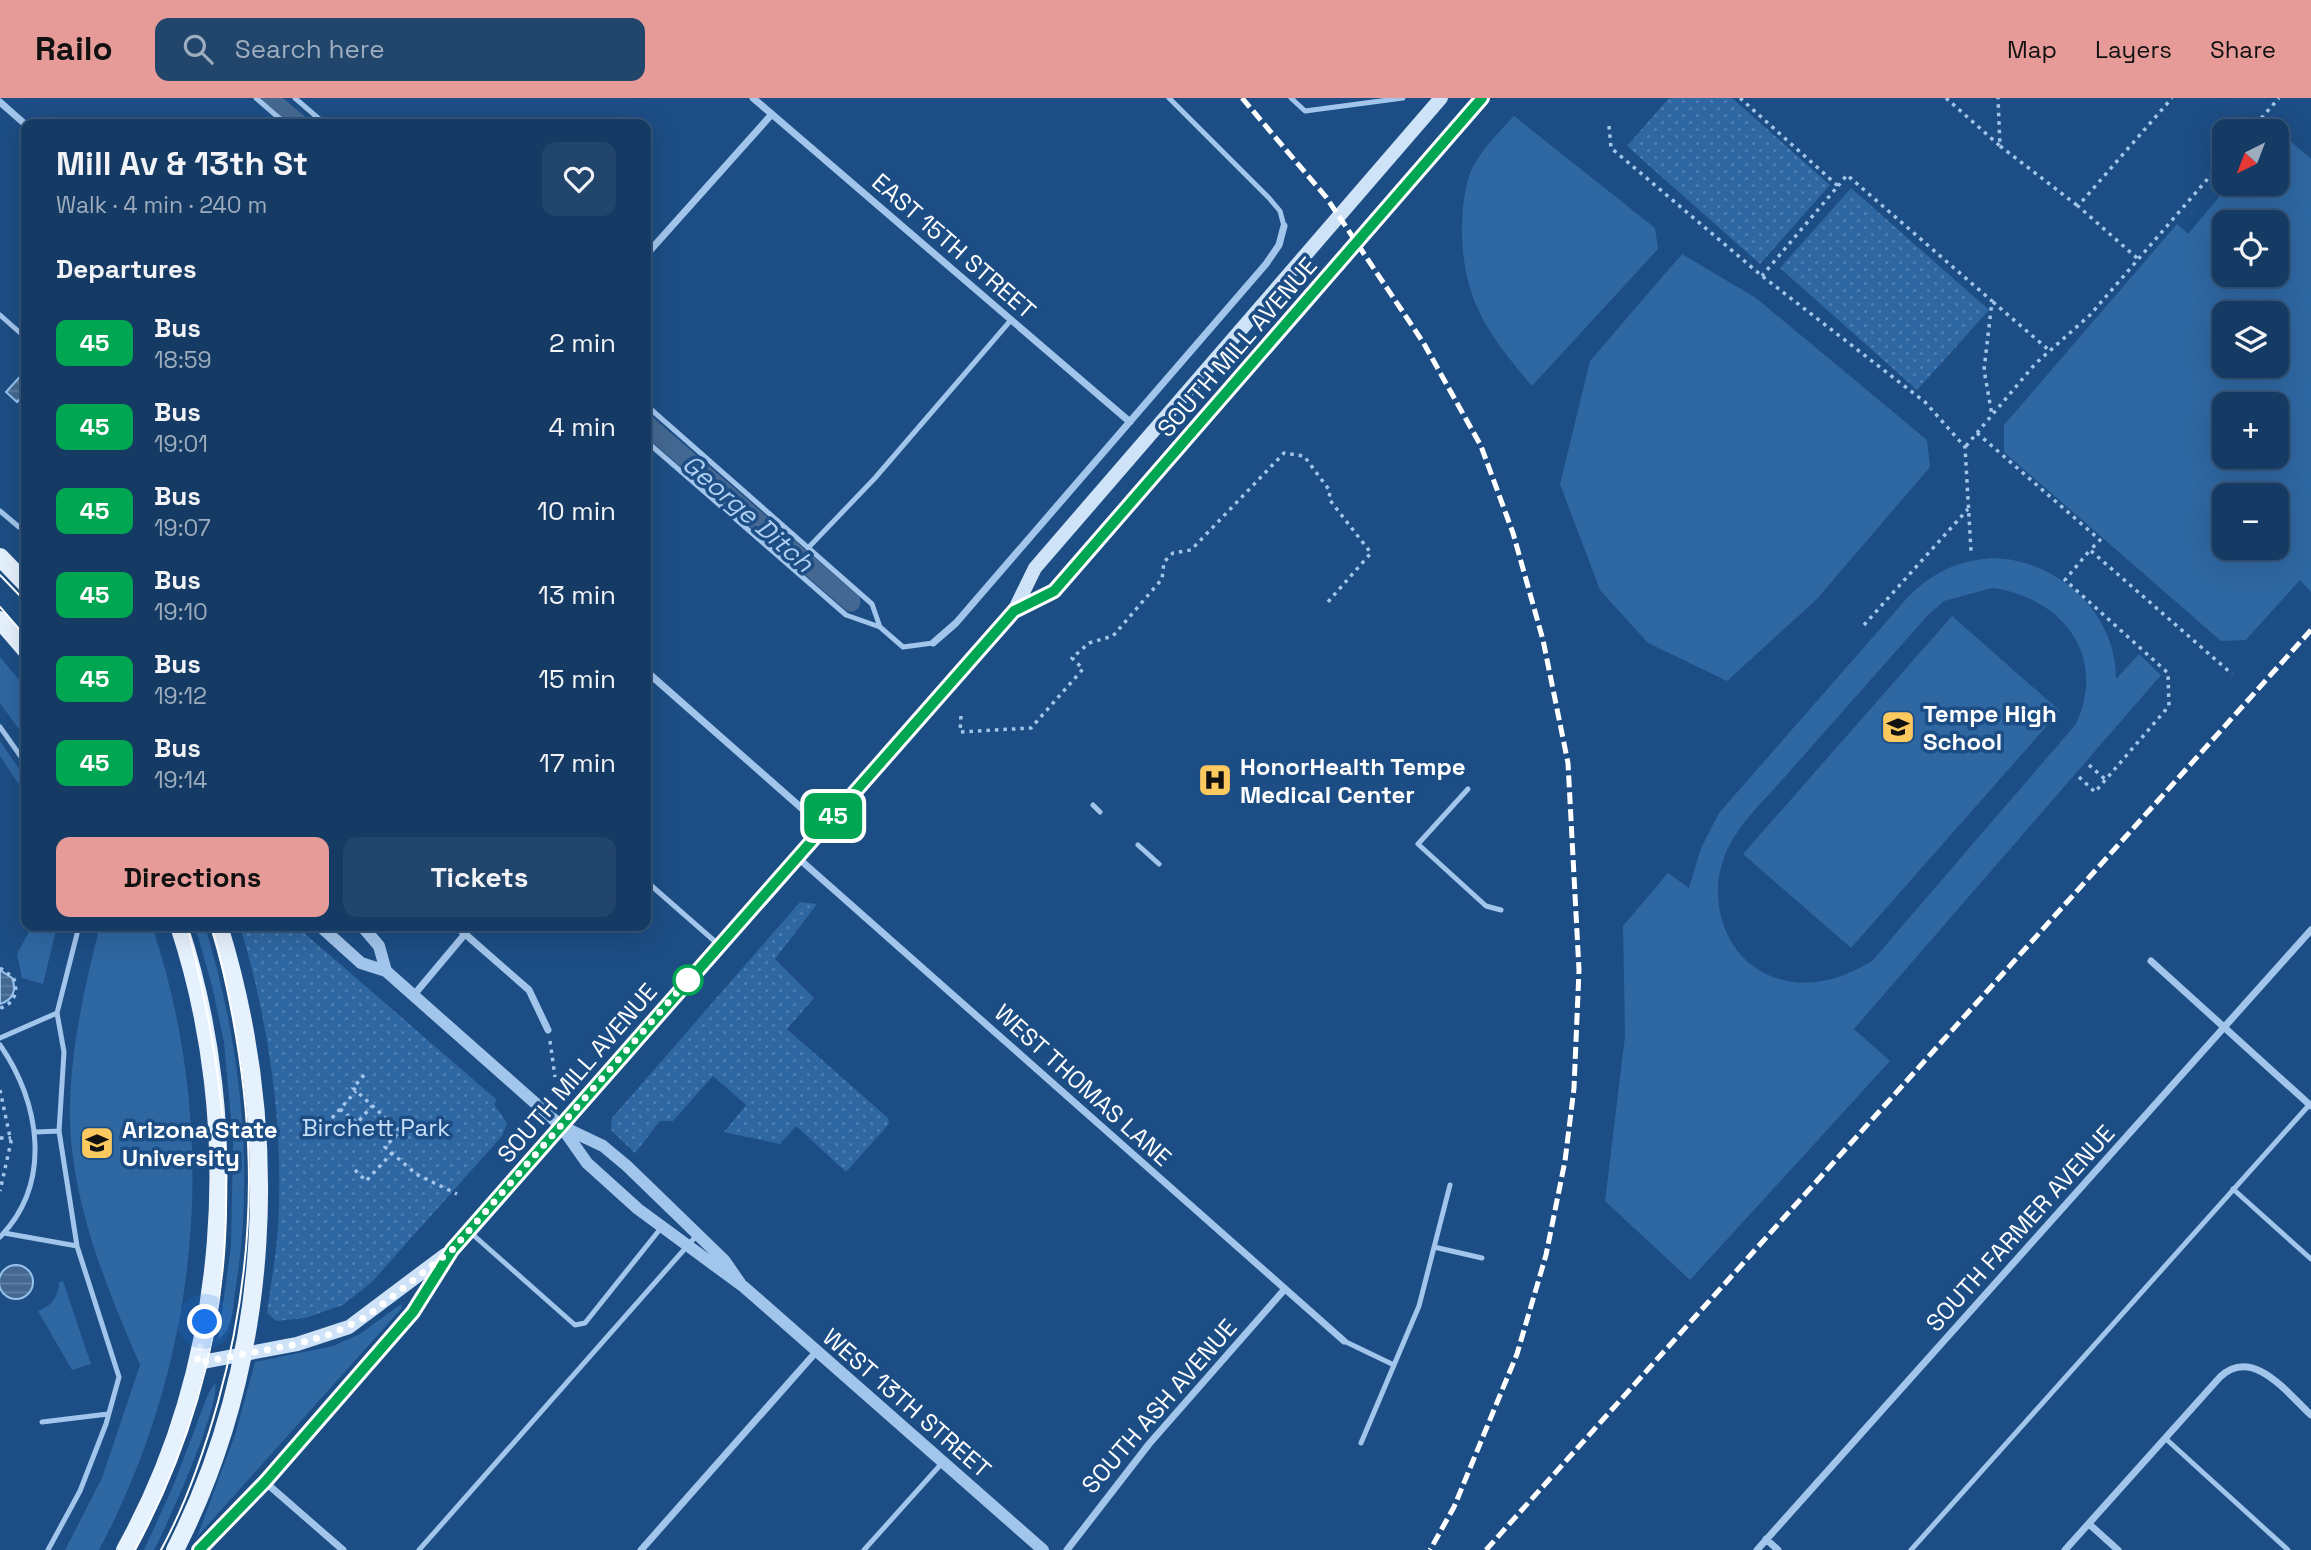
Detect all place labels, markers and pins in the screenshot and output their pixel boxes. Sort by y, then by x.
place label: Tempe High School [1923,698,2057,757]
school or university icon: Tempe High School [1879,708,1917,746]
place label: HonorHealth Tempe Medical Center [1240,751,1466,810]
hospital icon: HonorHealth Tempe Medical Center [1196,761,1234,799]
unlabelled marker [673,965,703,995]
place label: Arizona State University [122,1114,278,1173]
school or university icon: Arizona State University [78,1124,116,1162]

